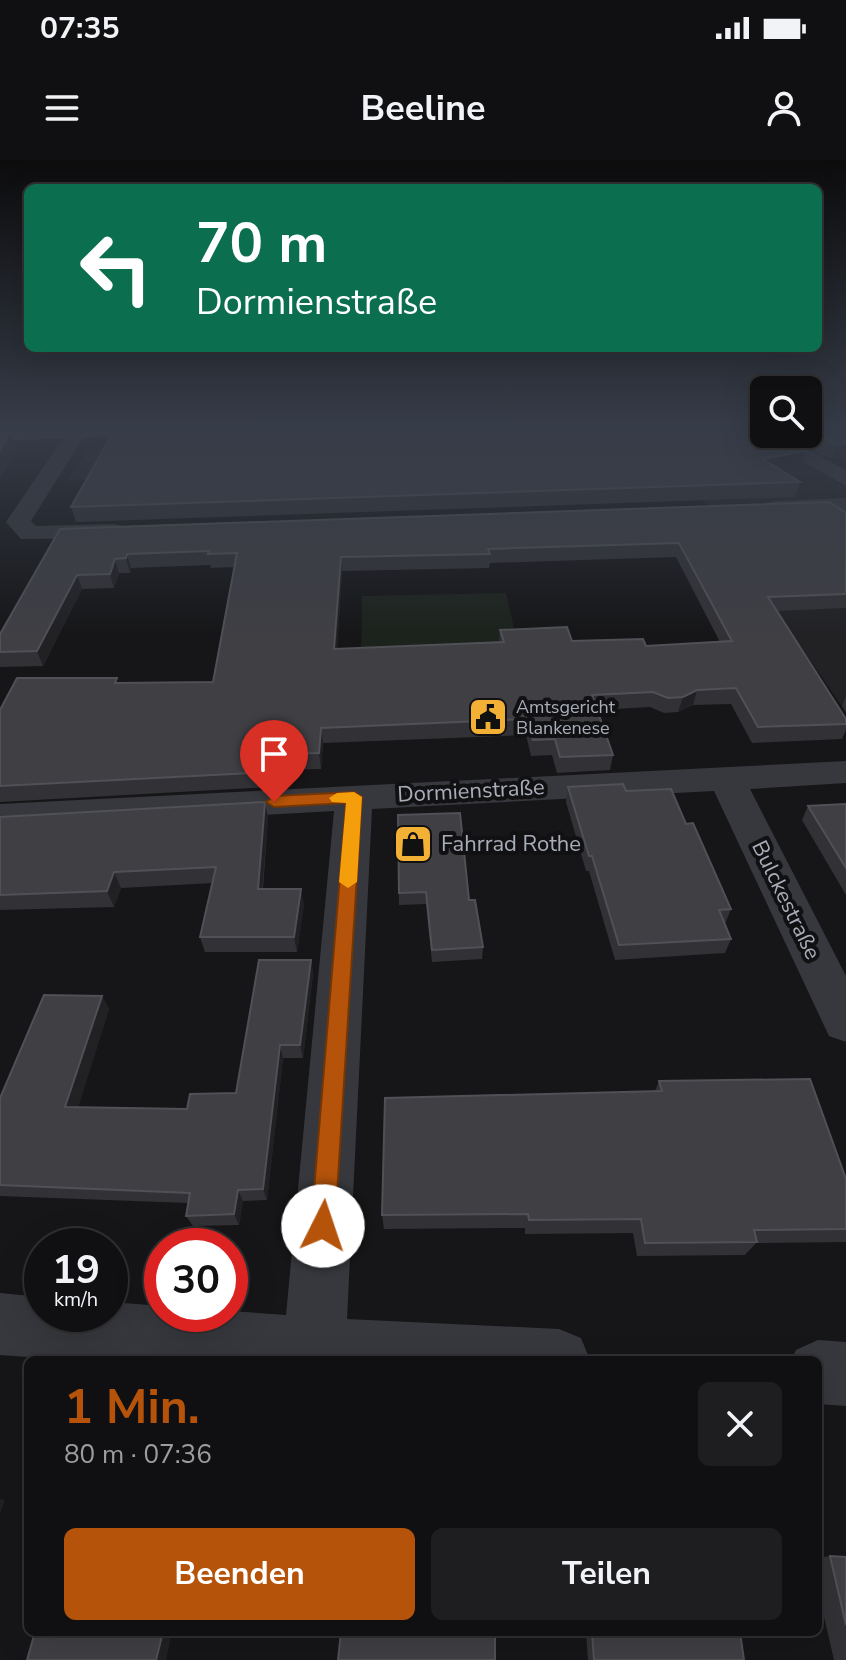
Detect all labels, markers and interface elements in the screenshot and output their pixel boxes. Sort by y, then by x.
text: 07:35 [40,8,119,49]
text: Beeline [360,84,486,133]
icon: menu [40,86,84,130]
icon: person [762,86,806,130]
text: 70 m [196,205,327,282]
icon: left [64,216,168,320]
text: Dormienstraße [196,278,437,327]
map controls [750,376,822,448]
button: search [750,376,822,448]
place label: Amtsgericht Blankenese [516,695,616,740]
public building icon: Amtsgericht Blankenese [467,696,509,738]
pin [240,720,308,802]
icon: arrive [252,732,296,776]
street label: Dormienstraße [397,772,545,810]
shop icon: Fahrrad Rothe [392,823,434,865]
place label: Fahrrad Rothe [441,829,581,859]
street label: Bulckestraße [744,835,828,965]
position arrow [281,1184,365,1268]
speed limit sign: 30 [144,1228,248,1332]
text: 19 [52,1243,100,1297]
text: km/h [54,1286,98,1313]
text: 1 Min. [64,1374,200,1440]
button: close [698,1382,782,1466]
text: 80 m · 07:36 [64,1437,212,1472]
button: Beenden [64,1528,415,1620]
button: Teilen [431,1528,782,1620]

